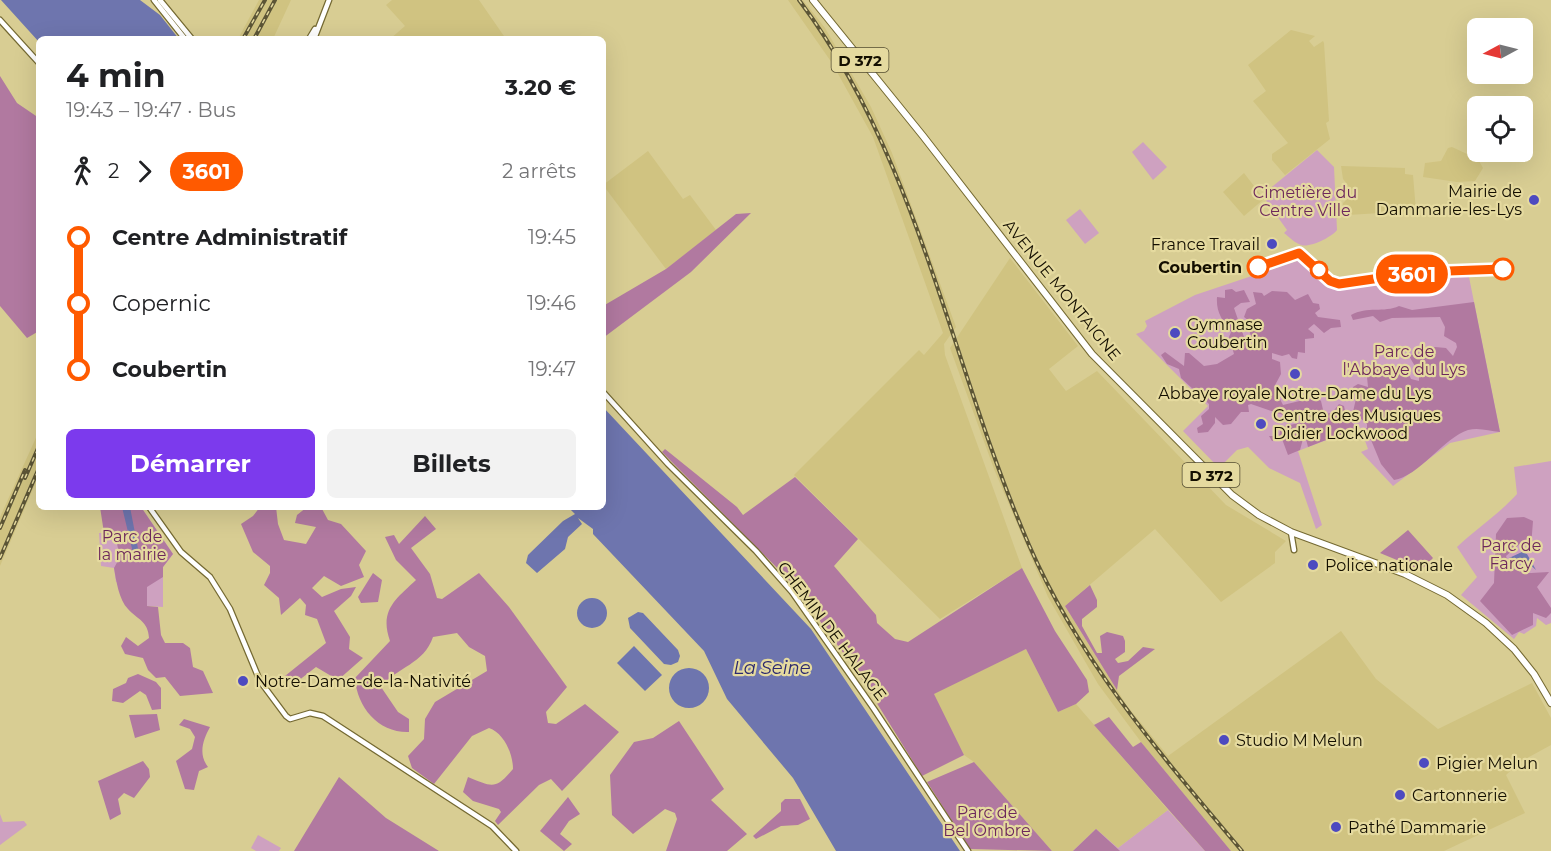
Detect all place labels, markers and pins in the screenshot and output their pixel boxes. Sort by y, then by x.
place label: Mairie de Dammarie-les-Lys [1376,182,1522,219]
marker: Mairie de Dammarie-les-Lys [1527,193,1541,207]
place label: France Travail [1151,235,1260,254]
marker: France Travail [1265,237,1279,251]
marker: Coubertin [1247,256,1269,278]
place label: Coubertin [1158,258,1242,277]
unlabelled marker [1492,258,1514,280]
unlabelled marker [1310,261,1328,279]
place label: Gymnase Coubertin [1187,315,1268,352]
marker: Gymnase Coubertin [1168,326,1182,340]
marker: Abbaye royale Notre-Dame du Lys [1288,367,1302,381]
place label: Abbaye royale Notre-Dame du Lys [1158,384,1432,403]
place label: Centre des Musiques Didier Lockwood [1273,406,1441,443]
marker: Centre des Musiques Didier Lockwood [1254,417,1268,431]
place label: Police nationale [1325,556,1453,575]
marker: Police nationale [1306,558,1320,572]
place label: Notre-Dame-de-la-Nativité [255,672,471,691]
marker: Notre-Dame-de-la-Nativité [236,674,250,688]
place label: Studio M Melun [1236,731,1363,750]
marker: Studio M Melun [1217,733,1231,747]
place label: Pigier Melun [1436,754,1538,773]
marker: Pigier Melun [1417,756,1431,770]
place label: Cartonnerie [1412,786,1507,805]
marker: Cartonnerie [1393,788,1407,802]
place label: Pathé Dammarie [1348,818,1486,837]
marker: Pathé Dammarie [1329,820,1343,834]

